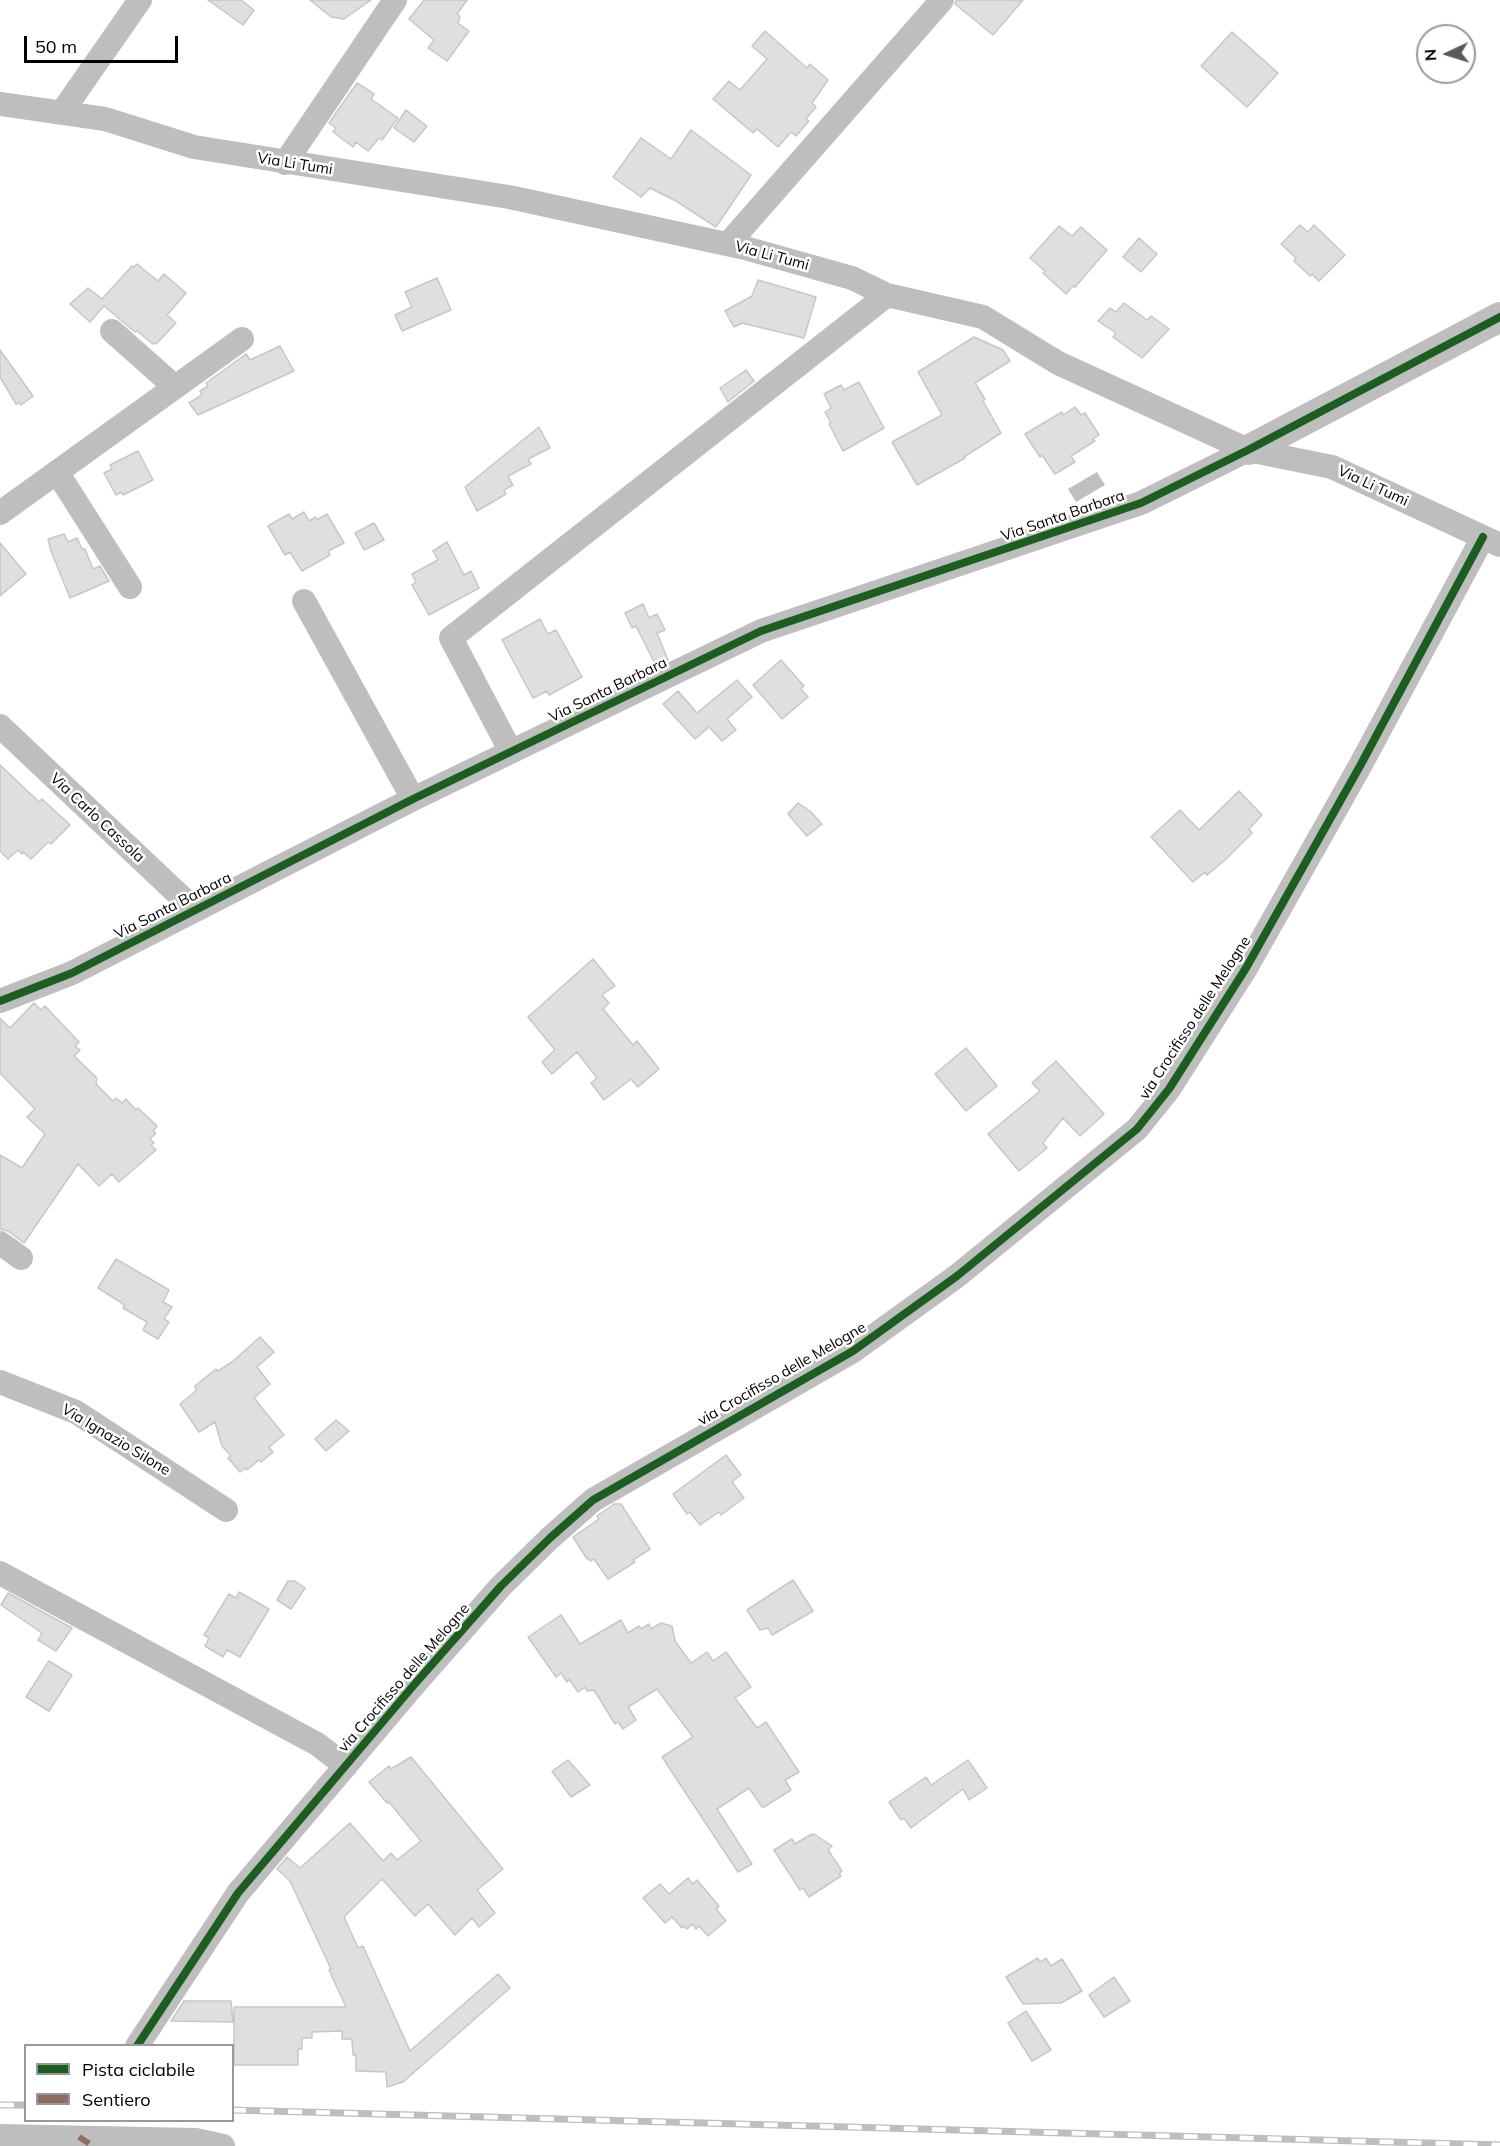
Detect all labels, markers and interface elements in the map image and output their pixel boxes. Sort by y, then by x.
scale bar [27,24,182,62]
north arrow [1416,24,1476,84]
text: 50 m [35,35,77,58]
text: N [1420,48,1440,62]
street label: Via Li Tumi [256,149,334,179]
street label: Via Li Tumi [733,237,811,275]
street label: Via Li Tumi [1335,462,1411,510]
street label: Via Santa Barbara [999,486,1127,546]
street label: Via Santa Barbara [546,654,670,726]
street label: Via Carlo Cassola [46,770,148,866]
street label: Via Santa Barbara [111,869,235,943]
street label: via Crocifisso delle Melogne [1135,933,1255,1103]
street label: via Crocifisso delle Melogne [695,1318,869,1430]
street label: Via Ignazio Silone [58,1400,174,1480]
street label: via Crocifisso delle Melogne [335,1600,473,1756]
legend [24,2044,234,2122]
text: Pista ciclabile [82,2058,195,2081]
text: Sentiero [82,2088,151,2111]

